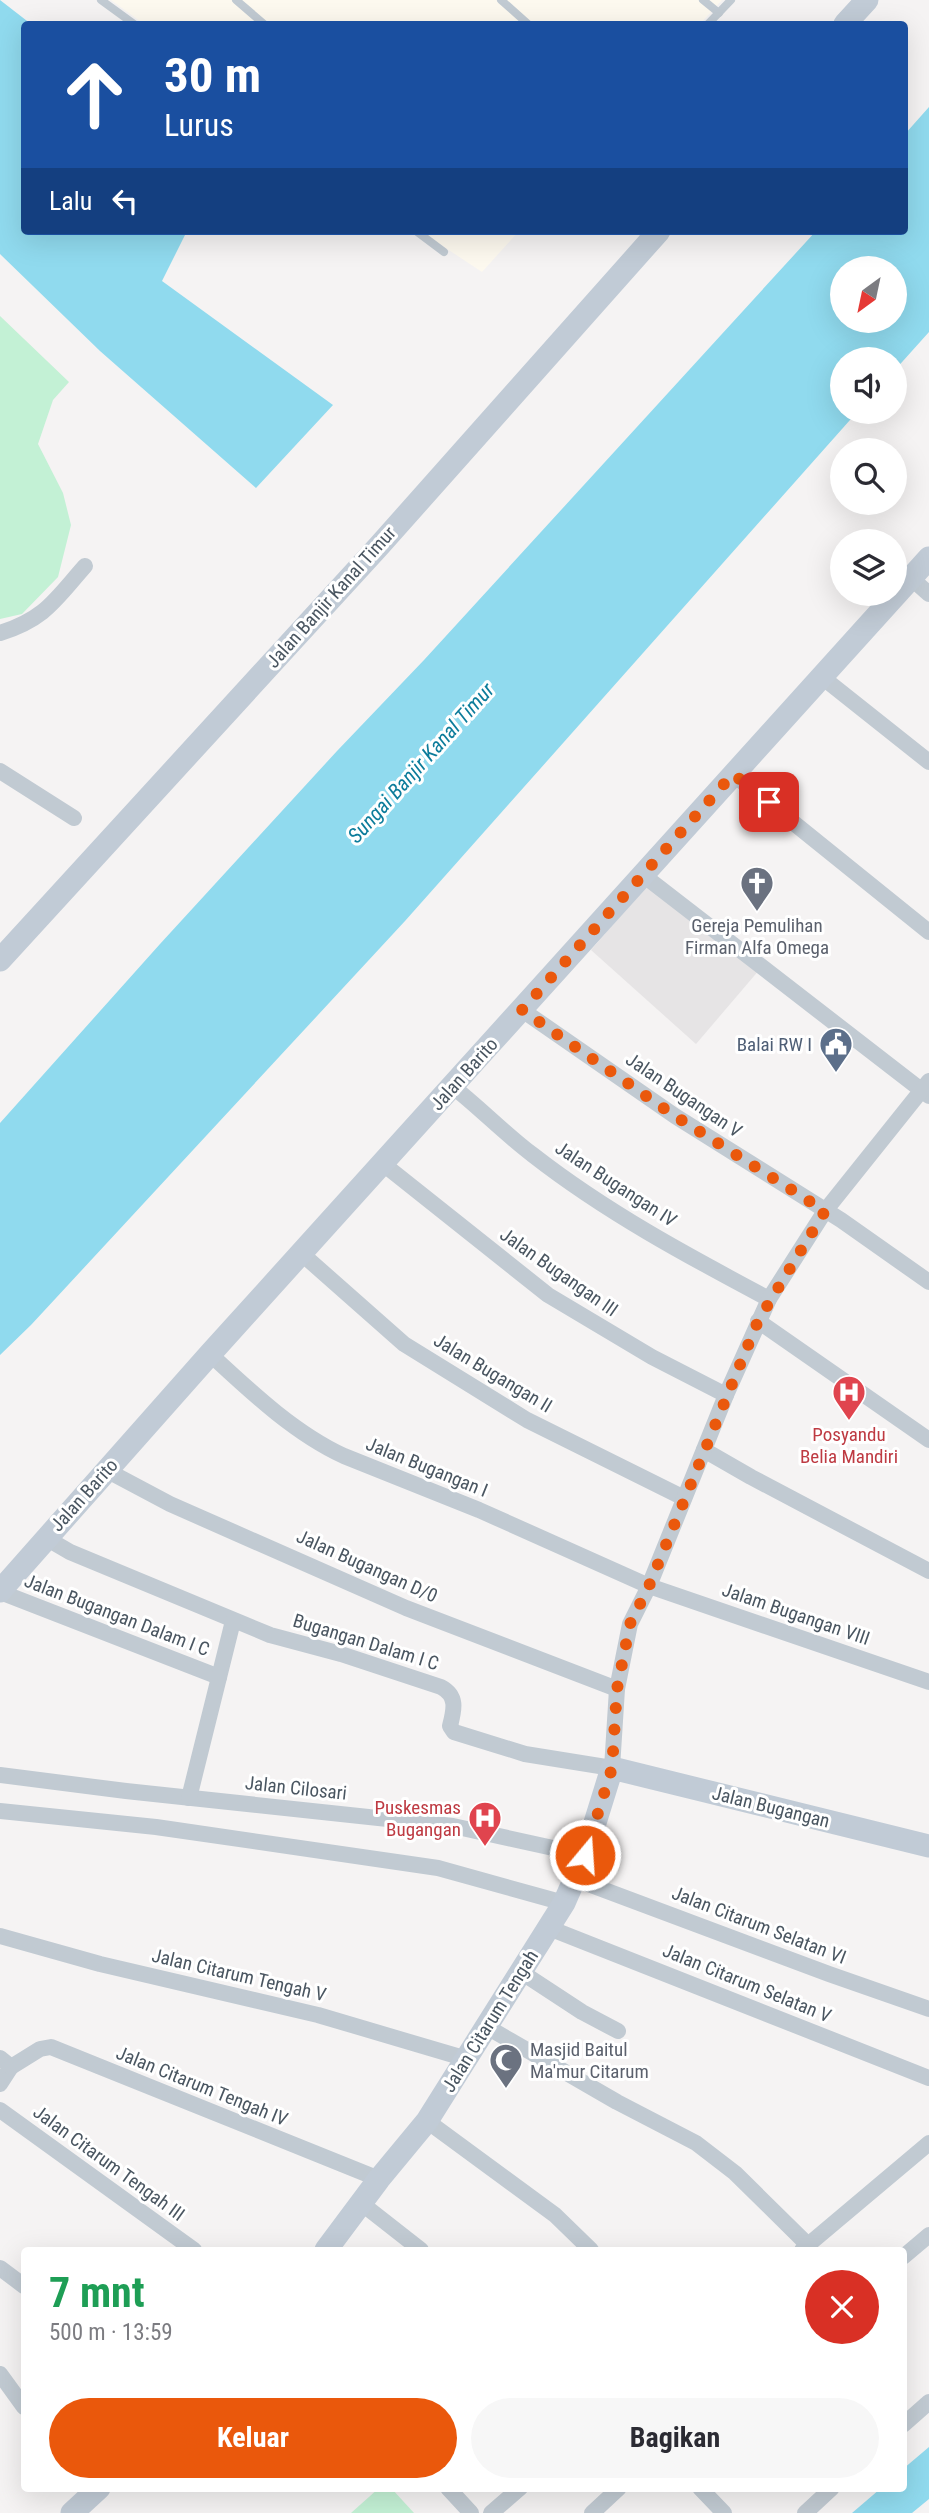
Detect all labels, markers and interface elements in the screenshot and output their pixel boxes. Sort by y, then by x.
text: 30 m [164,47,261,104]
icon: ahead [49,49,140,140]
text: Lurus [164,106,234,144]
icon: left [106,182,144,220]
text: Lalu [49,186,92,216]
north arrow [830,256,906,332]
map controls [830,256,907,606]
button: sound [830,347,907,424]
button: search [830,438,907,515]
street label: Jalan Banjir Kanal Timur [261,521,401,672]
button: layers [830,529,907,606]
water label: Sungai Banjir Kanal Timur [343,678,500,848]
pin [739,772,799,832]
icon: arrive [750,783,788,821]
church icon: Gereja Pemulihan Firman Alfa Omega [738,864,776,913]
place label: Gereja Pemulihan Firman Alfa Omega [685,914,829,959]
public building icon: Balai RW I [817,1025,855,1074]
street label: Jalan Barito [425,1033,503,1115]
place label: Balai RW I [737,1033,812,1056]
street label: Jalan Bugangan V [622,1048,747,1143]
street label: Jalan Bugangan IV [551,1136,681,1232]
street label: Jalan Bugangan III [496,1223,622,1321]
street label: Jalan Bugangan II [430,1329,556,1417]
hospital icon: Posyandu Belia Mandiri [830,1373,868,1422]
place label: Posyandu Belia Mandiri [800,1423,898,1468]
street label: Jalan Bugangan I [363,1432,491,1502]
street label: Jalan Barito [45,1454,123,1536]
street label: Jalan Bugangan D/0 [293,1525,441,1607]
street label: Jalan Bugangan Dalam I C [21,1569,213,1661]
street label: Jalam Bugangan VIII [719,1578,873,1650]
street label: Bugangan Dalam I C [290,1609,442,1675]
street label: Jalan Cilosari [244,1771,348,1805]
street label: Jalan Bugangan [710,1781,832,1833]
place label: Puskesmas Bugangan [375,1796,461,1841]
hospital icon: Puskesmas Bugangan [466,1799,504,1848]
position arrow [548,1818,622,1892]
street label: Jalan Citarum Selatan VI [669,1881,849,1969]
street label: Jalan Citarum Selatan V [659,1939,835,2027]
street label: Jalan Citarum Tengah V [150,1944,329,2006]
street label: Jalan Citarum Tengah [437,1946,543,2096]
place label: Masjid Baitul Ma'mur Citarum [530,2038,649,2083]
street label: Jalan Citarum Tengah IV [113,2041,291,2131]
mosque icon: Masjid Baitul Ma'mur Citarum [487,2041,525,2090]
street label: Jalan Citarum Tengah III [29,2100,189,2226]
text: 7 mnt [49,2268,145,2317]
button: close [805,2270,879,2344]
text: 500 m · 13:59 [49,2319,173,2346]
button: Keluar [49,2398,457,2478]
button: Bagikan [471,2398,879,2478]

